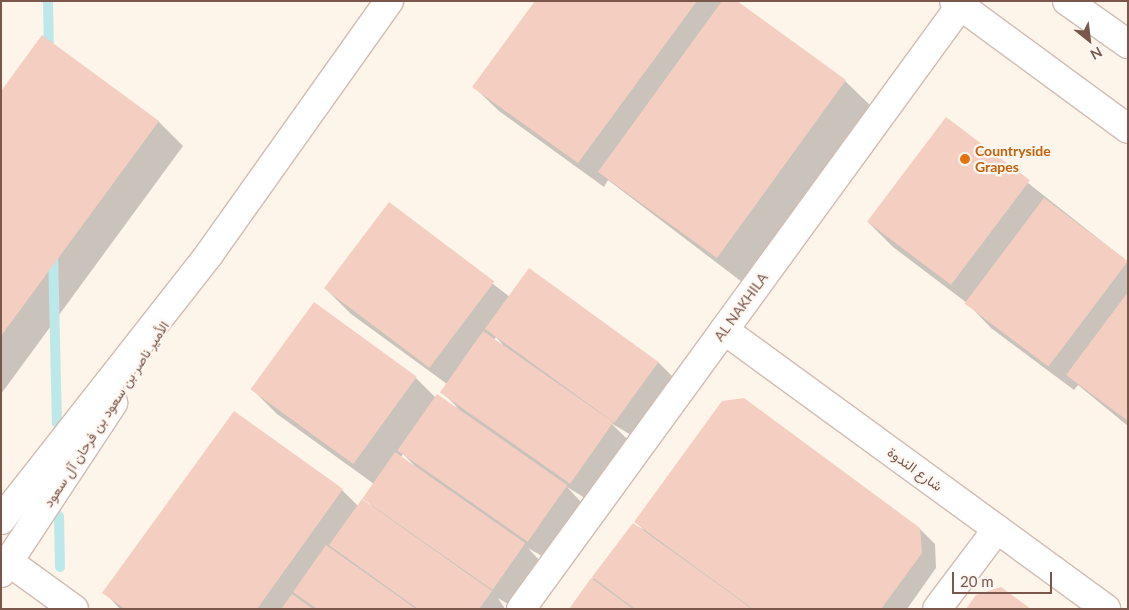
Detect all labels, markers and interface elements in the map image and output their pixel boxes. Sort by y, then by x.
north arrow [1064,15,1114,65]
text: N [1088,44,1105,64]
place label: Countryside Grapes [975,143,1051,176]
marker: Countryside Grapes [959,153,971,165]
street label: AL NAKHILA [710,269,772,345]
street label: الأمير ناصر بن سعود بن فرحان آل سعود [40,318,172,510]
street label: شارع الندوة [884,443,946,495]
scale bar [954,562,1054,594]
text: 20 m [960,572,994,590]

